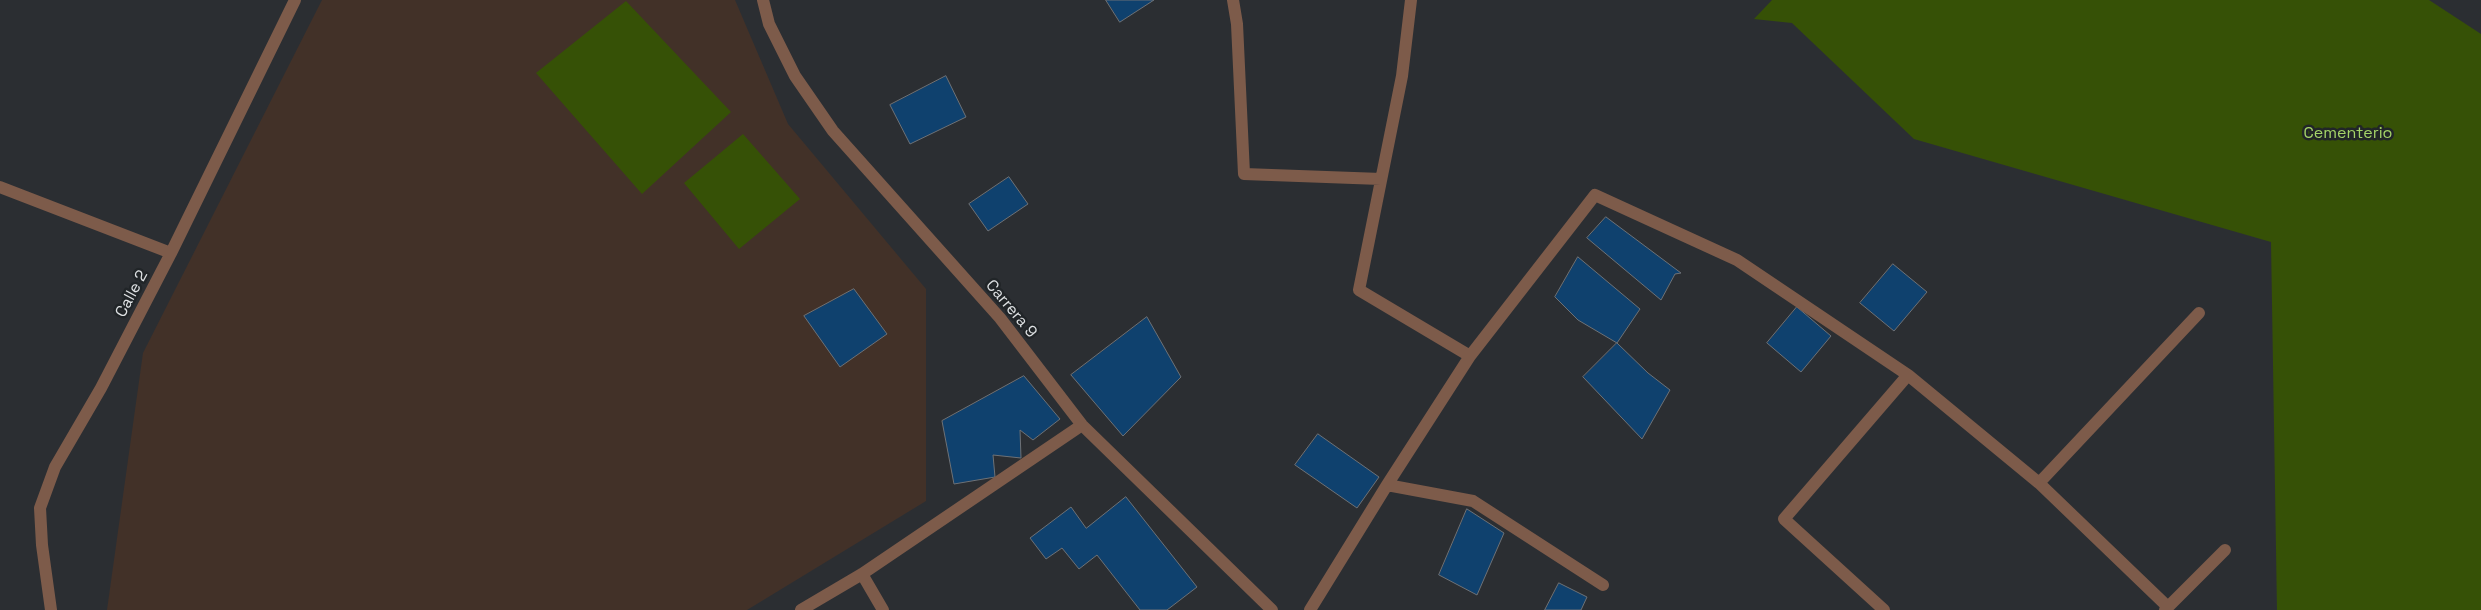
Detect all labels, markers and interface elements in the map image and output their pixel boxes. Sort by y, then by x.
park label: Cementerio [2304,124,2392,144]
street label: Calle 2 [112,267,152,321]
street label: Carrera 9 [981,276,1041,342]

